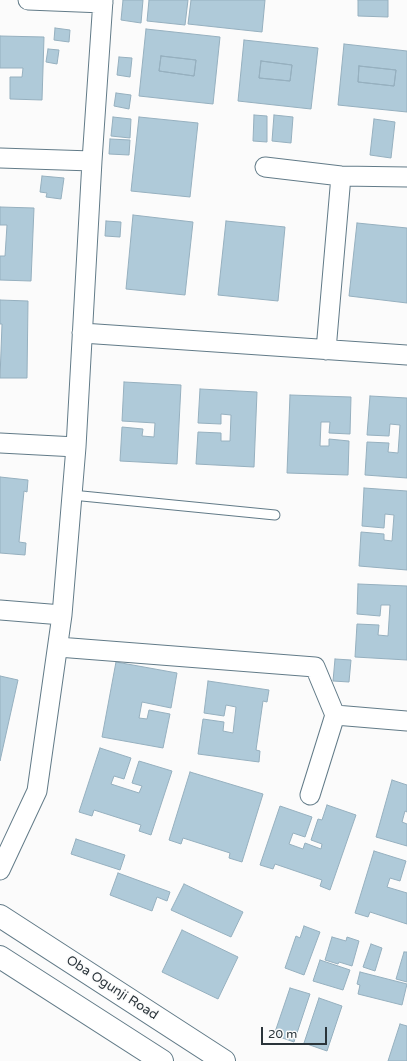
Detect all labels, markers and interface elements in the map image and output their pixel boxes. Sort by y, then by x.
street label: Oba Ogunji Road [63,953,161,1023]
scale bar [263,1019,329,1045]
text: 20 m [268,1027,297,1041]

